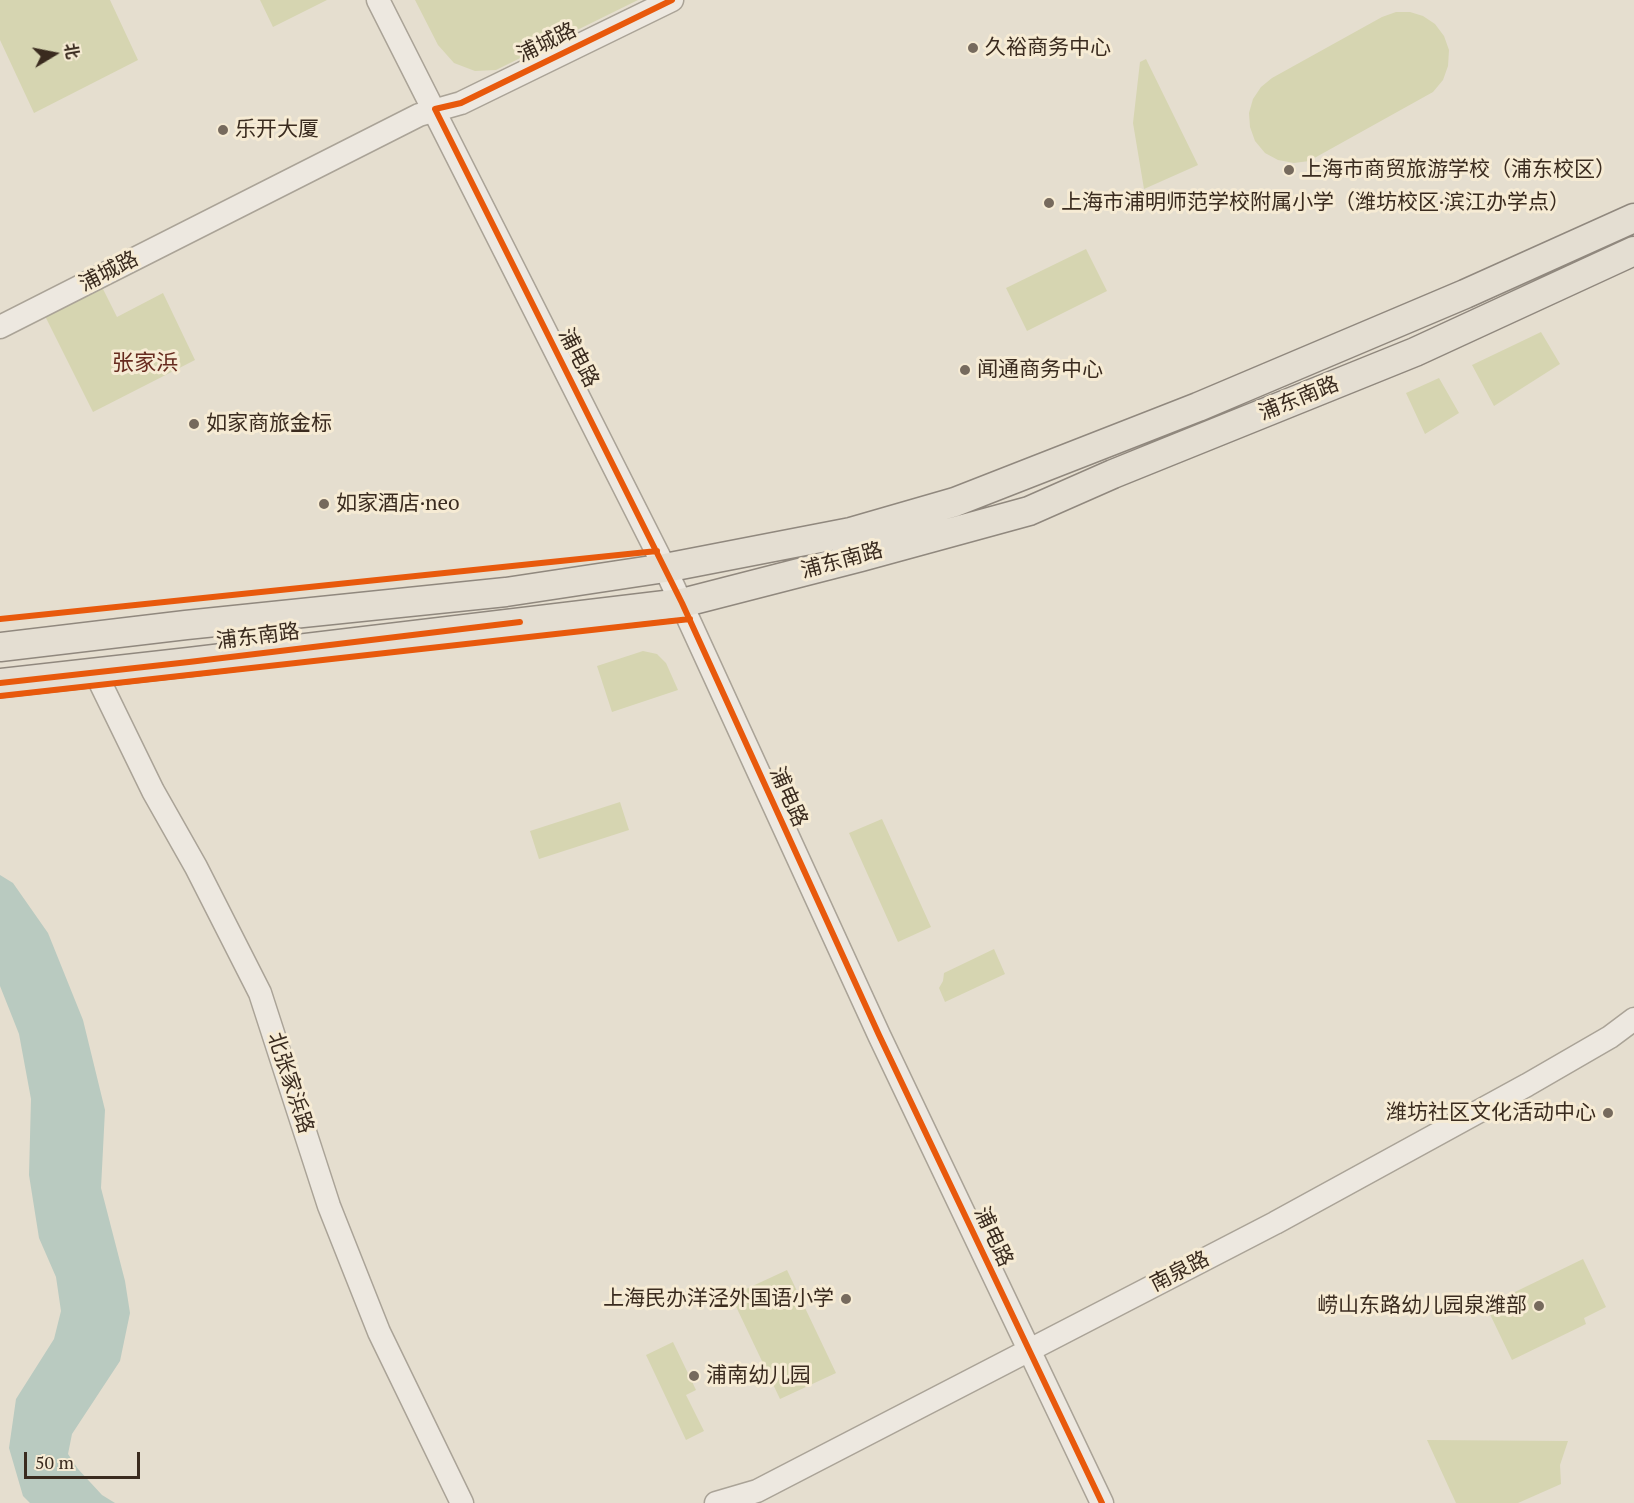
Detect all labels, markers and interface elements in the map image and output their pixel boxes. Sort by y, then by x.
street label: 浦城路 [513,18,581,68]
north arrow [24,24,84,84]
place label: 久裕商务中心 [985,35,1111,61]
text: 北 [60,41,84,61]
marker: 久裕商务中心 [966,41,980,55]
place label: 乐开大厦 [235,117,319,143]
marker: 乐开大厦 [216,123,230,137]
place label: 上海市商贸旅游学校（浦东校区） [1301,157,1616,183]
marker: 上海市商贸旅游学校（浦东校区） [1282,163,1296,177]
place label: 上海市浦明师范学校附属小学（潍坊校区·滨江办学点） [1061,190,1570,216]
marker: 上海市浦明师范学校附属小学（潍坊校区·滨江办学点） [1042,196,1056,210]
street label: 浦城路 [75,246,143,298]
street label: 浦电路 [552,324,604,392]
district label: 张家浜 [112,351,178,377]
place label: 闻通商务中心 [977,357,1103,383]
marker: 闻通商务中心 [958,363,972,377]
street label: 浦东南路 [1255,372,1343,426]
place label: 如家商旅金标 [206,411,332,437]
marker: 如家商旅金标 [187,417,201,431]
place label: 如家酒店·neo [336,491,460,517]
marker: 如家酒店·neo [317,497,331,511]
street label: 浦东南路 [798,538,886,584]
street label: 浦东南路 [215,619,301,655]
street label: 浦电路 [764,763,812,831]
street label: 北张家浜路 [262,1029,318,1137]
place label: 潍坊社区文化活动中心 [1386,1100,1596,1126]
marker: 潍坊社区文化活动中心 [1601,1106,1615,1120]
street label: 浦电路 [968,1203,1018,1271]
street label: 南泉路 [1146,1246,1214,1298]
place label: 上海民办洋泾外国语小学 [603,1286,834,1312]
marker: 上海民办洋泾外国语小学 [839,1292,853,1306]
place label: 崂山东路幼儿园泉潍部 [1317,1293,1527,1319]
marker: 崂山东路幼儿园泉潍部 [1532,1299,1546,1313]
place label: 浦南幼儿园 [706,1363,811,1389]
marker: 浦南幼儿园 [687,1369,701,1383]
scale bar [27,1440,142,1478]
text: 50 m [35,1450,74,1474]

